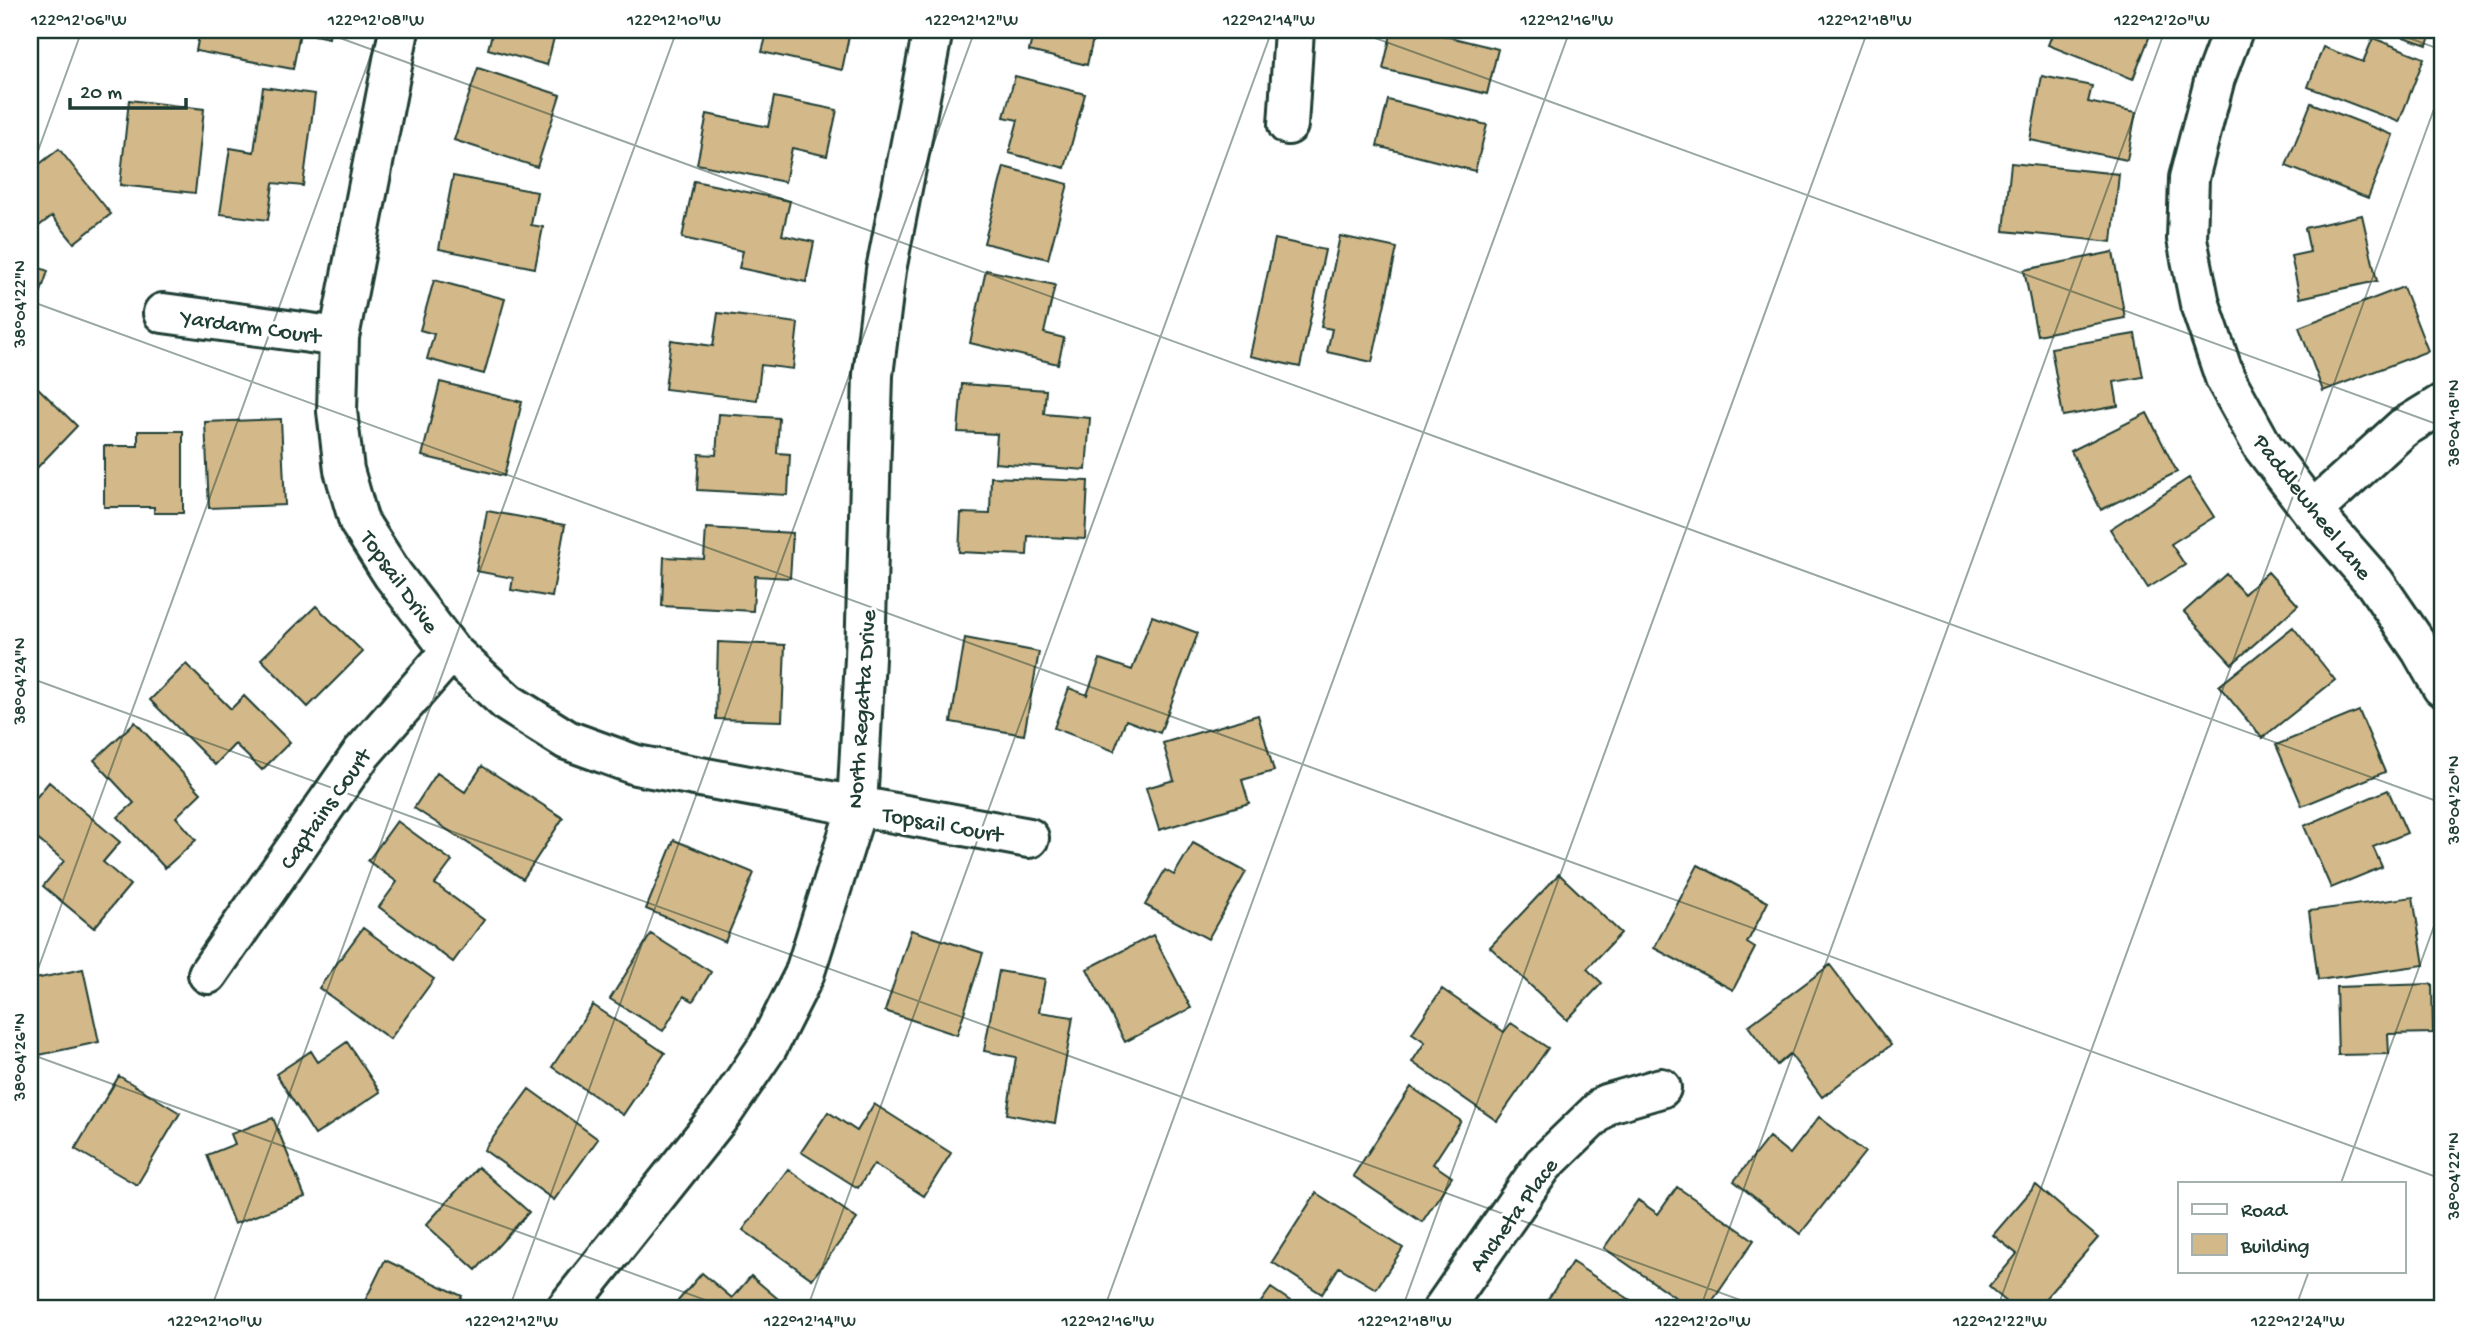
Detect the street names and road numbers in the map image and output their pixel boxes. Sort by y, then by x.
street label: Yardarm Court [177,305,324,352]
street label: Paddlewheel Lane [2245,429,2377,587]
street label: Topsail Drive [352,525,444,640]
street label: North Regatta Drive [843,608,884,810]
street label: Captains Court [275,743,379,876]
street label: Topsail Court [878,802,1006,851]
street label: Ancheta Place [1464,1153,1566,1278]

